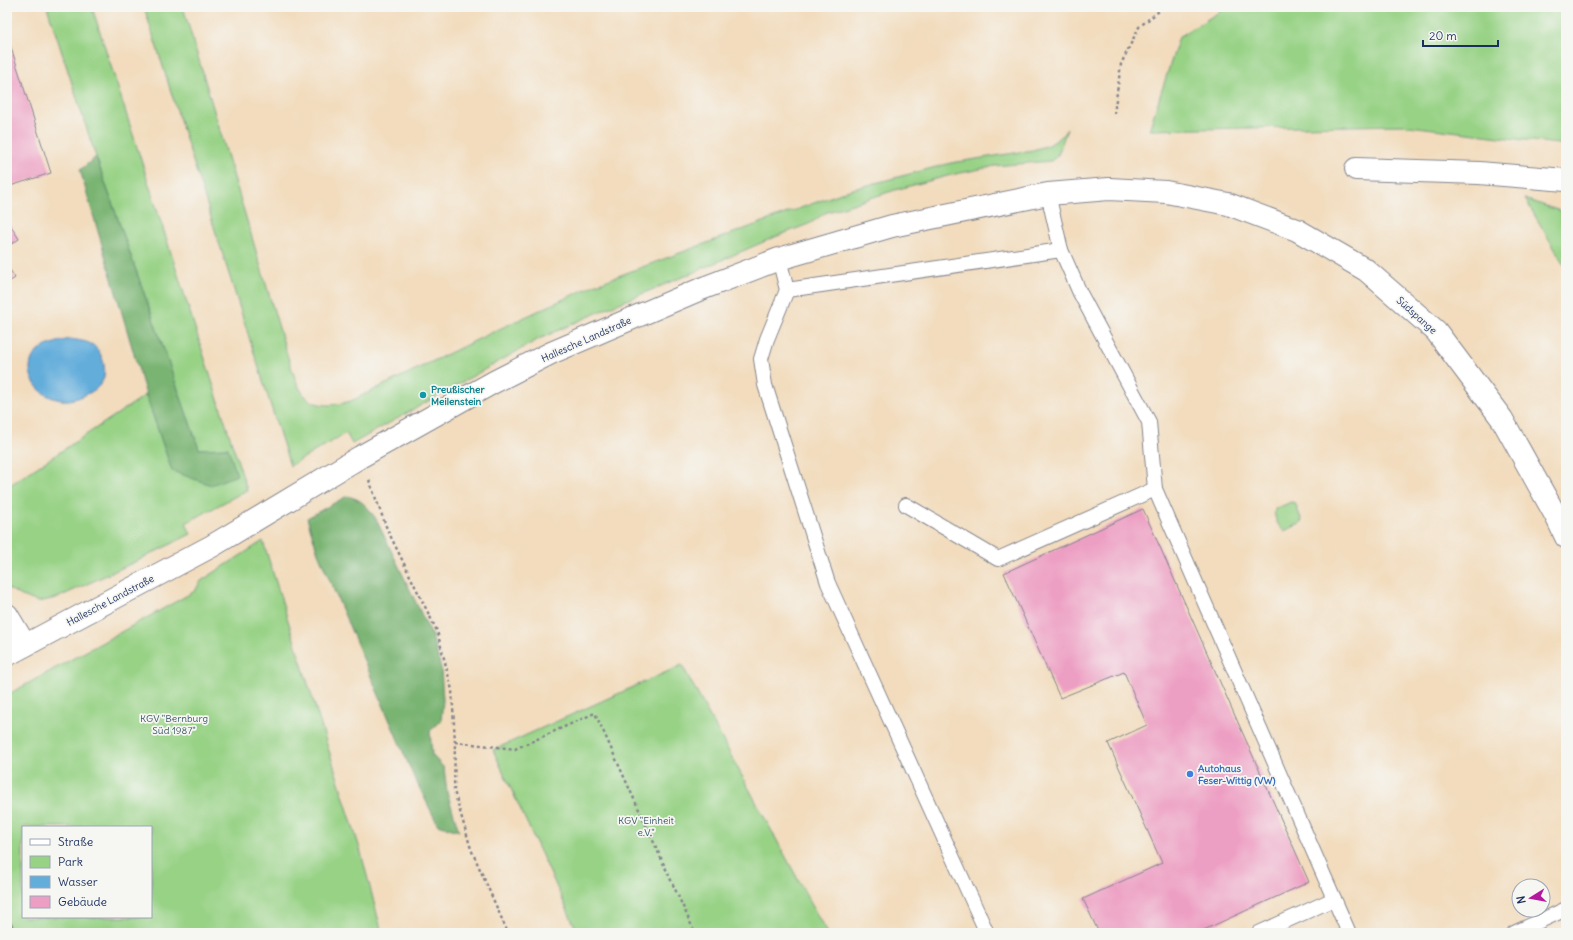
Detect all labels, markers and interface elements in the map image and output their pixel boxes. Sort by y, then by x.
scale bar [1423,22,1498,48]
text: 20 m [1429,28,1457,43]
street label: Südspange [1394,294,1440,337]
street label: Hallesche Landstraße [539,314,633,365]
place label: Preußischer Meilenstein [431,383,486,408]
marker: Preußischer Meilenstein [418,390,428,400]
street label: Hallesche Landstraße [64,572,156,629]
park label: KGV "Bernburg Süd 1987" [140,712,208,737]
place label: Autohaus Feser-Wittig (VW) [1198,762,1276,787]
marker: Autohaus Feser-Wittig (VW) [1185,769,1195,779]
park label: KGV "Einheit e.V." [618,814,675,839]
legend [22,826,152,918]
text: Straße [58,834,93,849]
text: Park [58,854,83,869]
text: Wasser [58,874,98,889]
north arrow [1511,878,1551,918]
text: Gebäude [58,894,107,909]
text: N [1514,895,1529,905]

